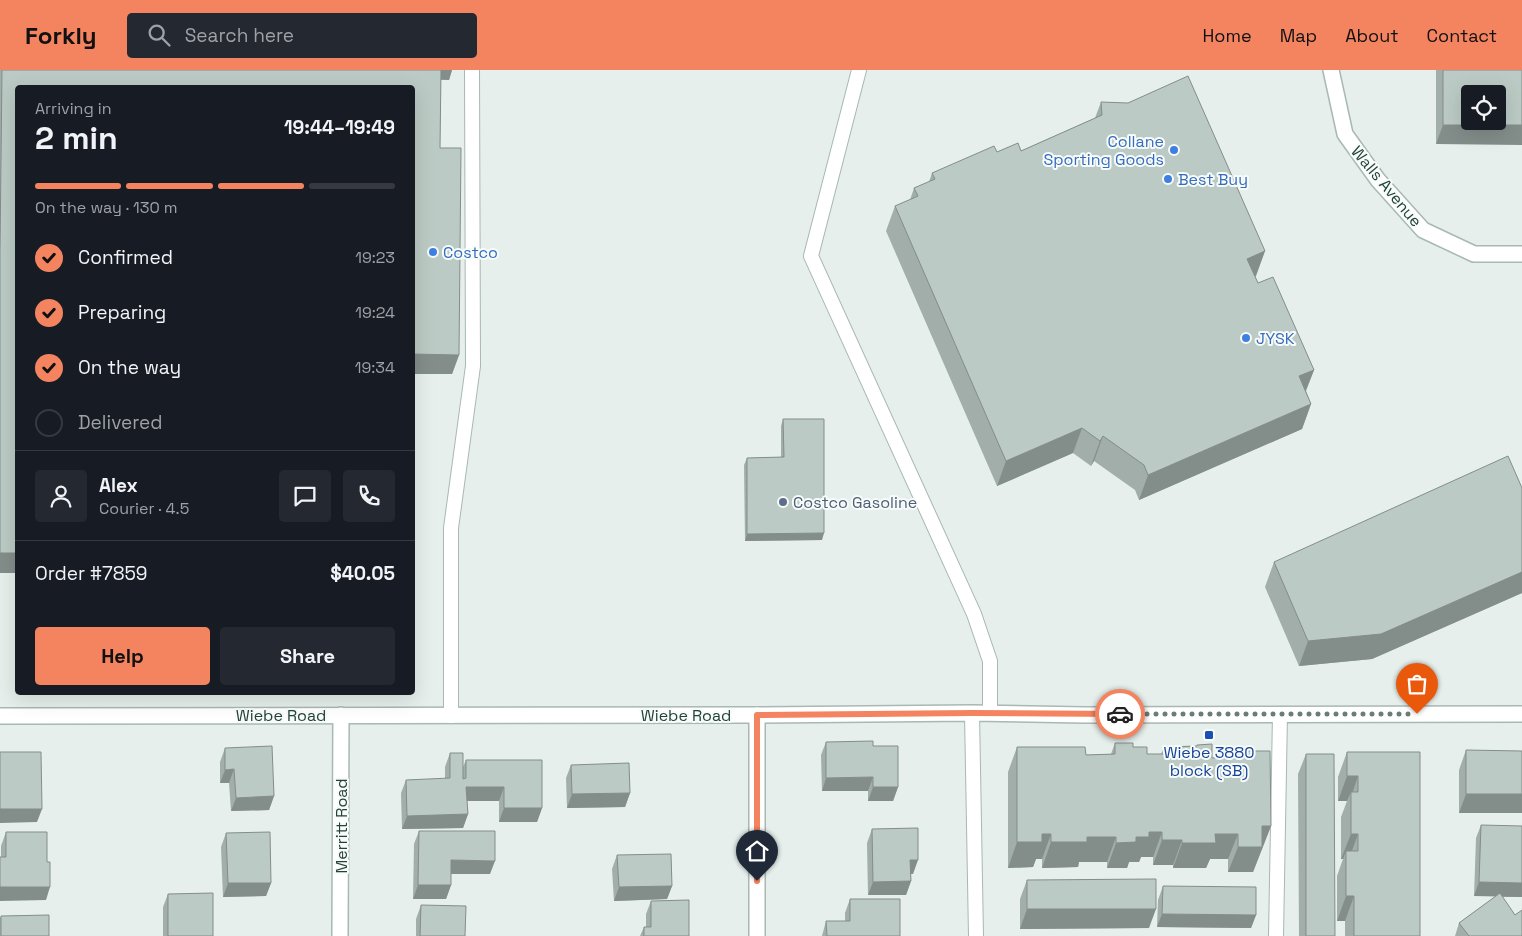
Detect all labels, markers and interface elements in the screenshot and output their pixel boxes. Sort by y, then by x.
search box [127,13,477,58]
text: Forkly [25,20,97,51]
icon: search [145,21,173,49]
text: Search here [185,23,294,48]
text: Home [1203,24,1252,47]
text: Map [1280,24,1317,47]
text: About [1345,24,1399,47]
text: Contact [1427,24,1497,47]
map controls [1461,85,1506,130]
button: locate [1461,85,1506,130]
text: Arriving in [35,98,112,119]
text: 19:44–19:49 [284,115,395,140]
text: 2 min [35,118,118,158]
place label: Collane Sporting Goods [1043,131,1164,170]
street label: Walls Avenue [1347,141,1427,231]
marker: Collane Sporting Goods [1168,144,1180,156]
place label: Best Buy [1178,169,1248,190]
marker: Best Buy [1162,173,1174,185]
text: On the way · 130 m [35,197,178,218]
place label: Costco [443,242,498,263]
icon: check [35,244,63,272]
text: Confirmed [78,245,173,270]
marker: Costco [427,246,439,258]
text: 19:23 [355,247,395,268]
icon: check [35,299,63,327]
text: Preparing [78,300,166,325]
text: 19:24 [355,302,395,323]
place label: JYSK [1256,328,1295,349]
marker: JYSK [1240,332,1252,344]
icon: check [35,354,63,382]
text: On the way [78,355,181,380]
text: 19:34 [355,357,395,378]
text: Delivered [78,410,163,435]
button: person [35,470,87,522]
button: chat [279,470,331,522]
button: phone [343,470,395,522]
text: Alex [99,473,138,498]
place label: Costco Gasoline [793,492,917,513]
marker: Costco Gasoline [777,496,789,508]
text: Courier · 4.5 [99,498,189,519]
text: Order #7859 [35,561,148,586]
text: $40.05 [330,561,395,586]
button: Help [35,627,210,685]
button: Share [220,627,395,685]
pin [1396,663,1438,714]
icon: bag [1403,670,1431,698]
courier [1095,689,1145,739]
icon: car [1106,700,1134,728]
street label: Wiebe Road [236,705,326,726]
street label: Wiebe Road [641,705,731,726]
marker: Wiebe 3880 block (SB) [1203,729,1215,741]
place label: Wiebe 3880 block (SB) [1163,742,1255,781]
street label: Merritt Road [331,778,352,874]
pin [736,830,778,881]
icon: home [743,837,771,865]

